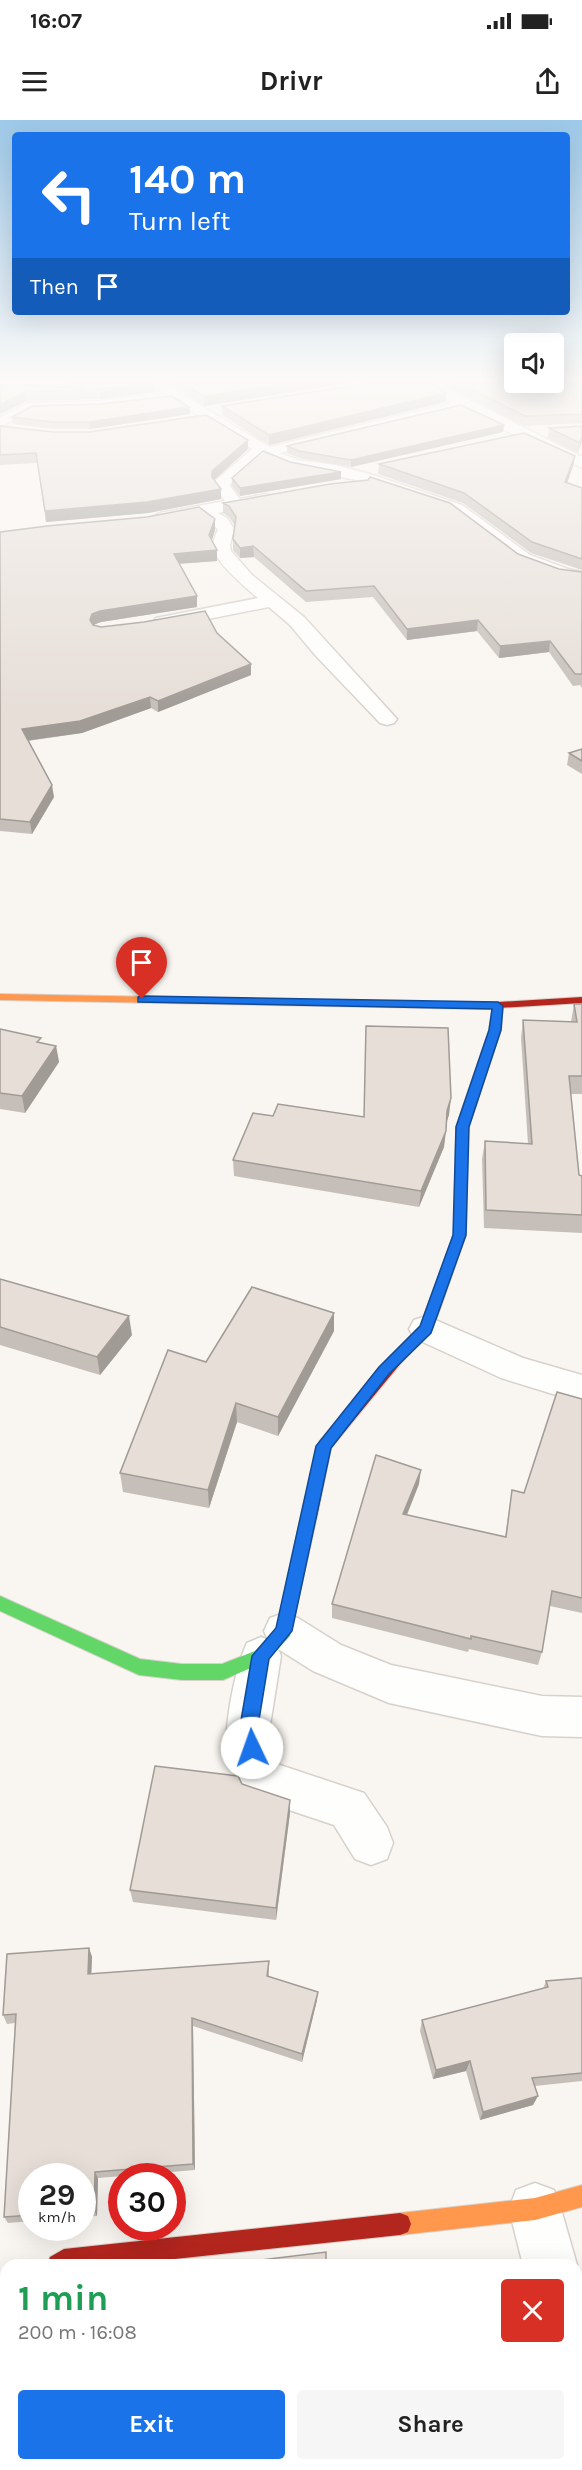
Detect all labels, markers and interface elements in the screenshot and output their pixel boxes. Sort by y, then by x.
text: 16:07 [30,8,82,34]
icon: menu [18,65,51,98]
text: Drivr [260,65,322,97]
icon: share [531,65,564,98]
text: 140 m [129,154,246,204]
icon: left [30,156,108,234]
text: Turn left [129,205,230,237]
icon: arrive [91,270,124,303]
text: Then [30,274,79,300]
map controls [504,333,564,393]
button: sound [504,333,564,393]
pin [116,937,167,999]
icon: arrive [125,946,158,979]
position arrow [220,1716,284,1780]
speed limit sign: 30 [108,2163,186,2241]
text: 29 [39,2177,75,2213]
text: km/h [38,2208,76,2226]
text: 1 min [18,2277,108,2319]
button: close [501,2279,564,2342]
text: 200 m · 16:08 [18,2321,137,2344]
button: Exit [18,2390,285,2459]
button: Share [297,2390,564,2459]

